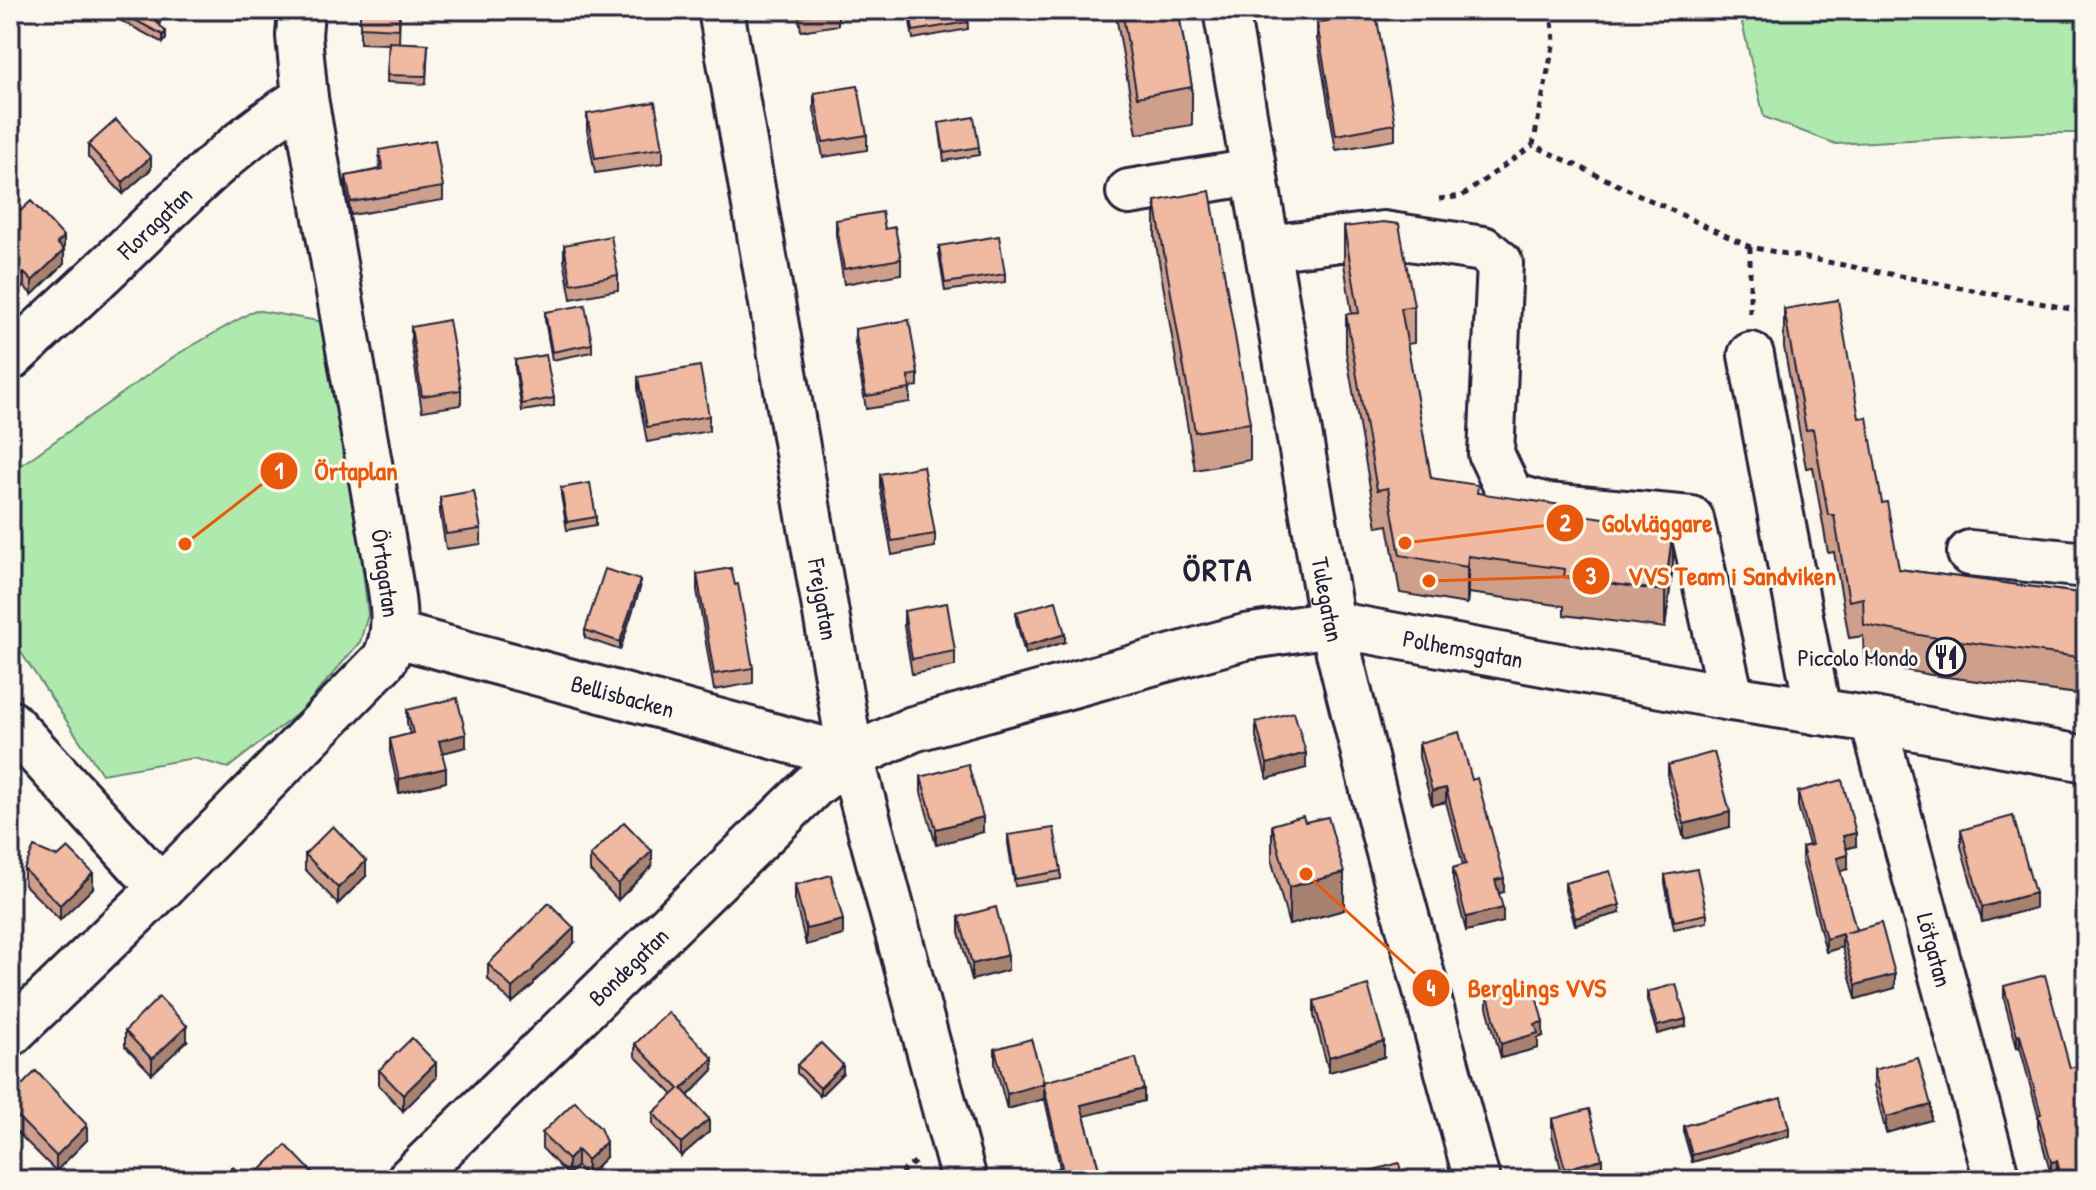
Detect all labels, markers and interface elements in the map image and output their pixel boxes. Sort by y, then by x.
street label: Floragatan [109,179,199,267]
callout: Örtaplan [259,446,414,496]
text: Örtaplan [314,453,398,489]
text: 1 [275,454,284,486]
callout: Golvläggare [1545,498,1728,548]
text: Golvläggare [1601,505,1713,541]
text: 2 [1559,506,1571,538]
street label: Örtagatan [364,527,408,619]
district label: ÖRTA [1183,548,1253,591]
callout: VVS Team i Sandviken [1571,551,1852,601]
street label: Tulegatan [1305,554,1352,645]
street label: Frejgatan [801,555,846,642]
text: VVS Team i Sandviken [1628,558,1836,593]
text: 3 [1586,559,1597,591]
street label: Polhemsgatan [1400,622,1526,675]
restaurant icon: Piccolo Mondo [1925,636,1967,678]
place label: Piccolo Mondo [1797,641,1918,673]
street label: Bellisbacken [568,667,678,725]
street label: Lötgatan [1910,909,1960,990]
street label: Bondegatan [581,920,675,1013]
callout: Berglings VVS [1411,963,1622,1013]
text: Berglings VVS [1468,970,1606,1006]
text: 4 [1427,971,1436,1003]

